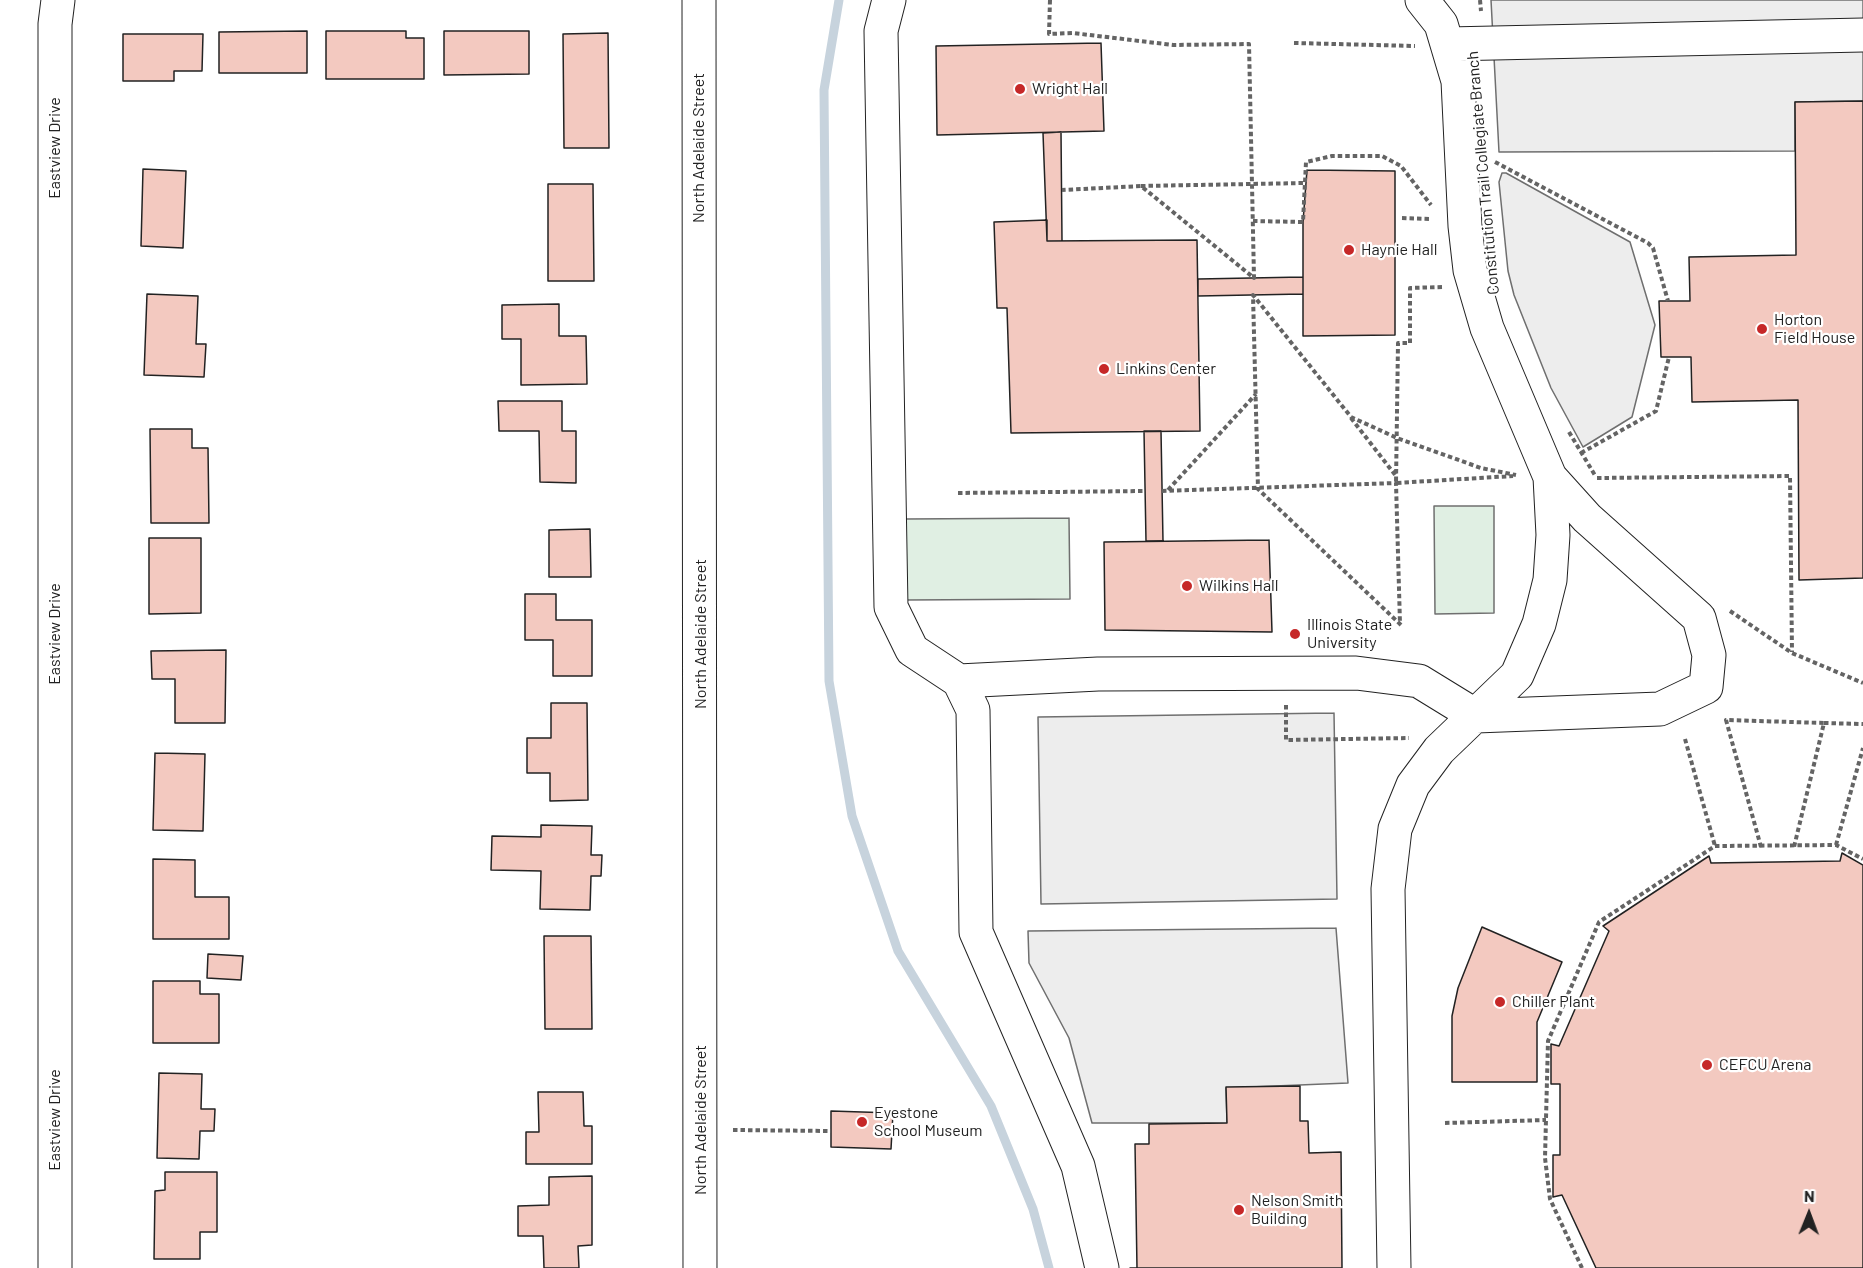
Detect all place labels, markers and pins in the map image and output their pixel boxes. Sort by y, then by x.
place label: Wright Hall [1032,79,1108,99]
marker: Wright Hall [1013,82,1027,96]
place label: Haynie Hall [1361,240,1437,260]
marker: Haynie Hall [1342,243,1356,257]
place label: Horton Field House [1774,310,1855,348]
marker: Horton Field House [1755,322,1769,336]
place label: Linkins Center [1116,359,1216,379]
marker: Linkins Center [1097,362,1111,376]
place label: Wilkins Hall [1199,576,1278,596]
marker: Wilkins Hall [1180,579,1194,593]
place label: Illinois State University [1307,615,1392,653]
marker: Illinois State University [1288,627,1302,641]
place label: Chiller Plant [1512,992,1595,1012]
marker: Chiller Plant [1493,995,1507,1009]
place label: CEFCU Arena [1719,1055,1811,1075]
marker: CEFCU Arena [1700,1058,1714,1072]
place label: Eyestone School Museum [874,1103,983,1141]
marker: Eyestone School Museum [855,1115,869,1129]
place label: Nelson Smith Building [1251,1191,1343,1229]
marker: Nelson Smith Building [1232,1203,1246,1217]

